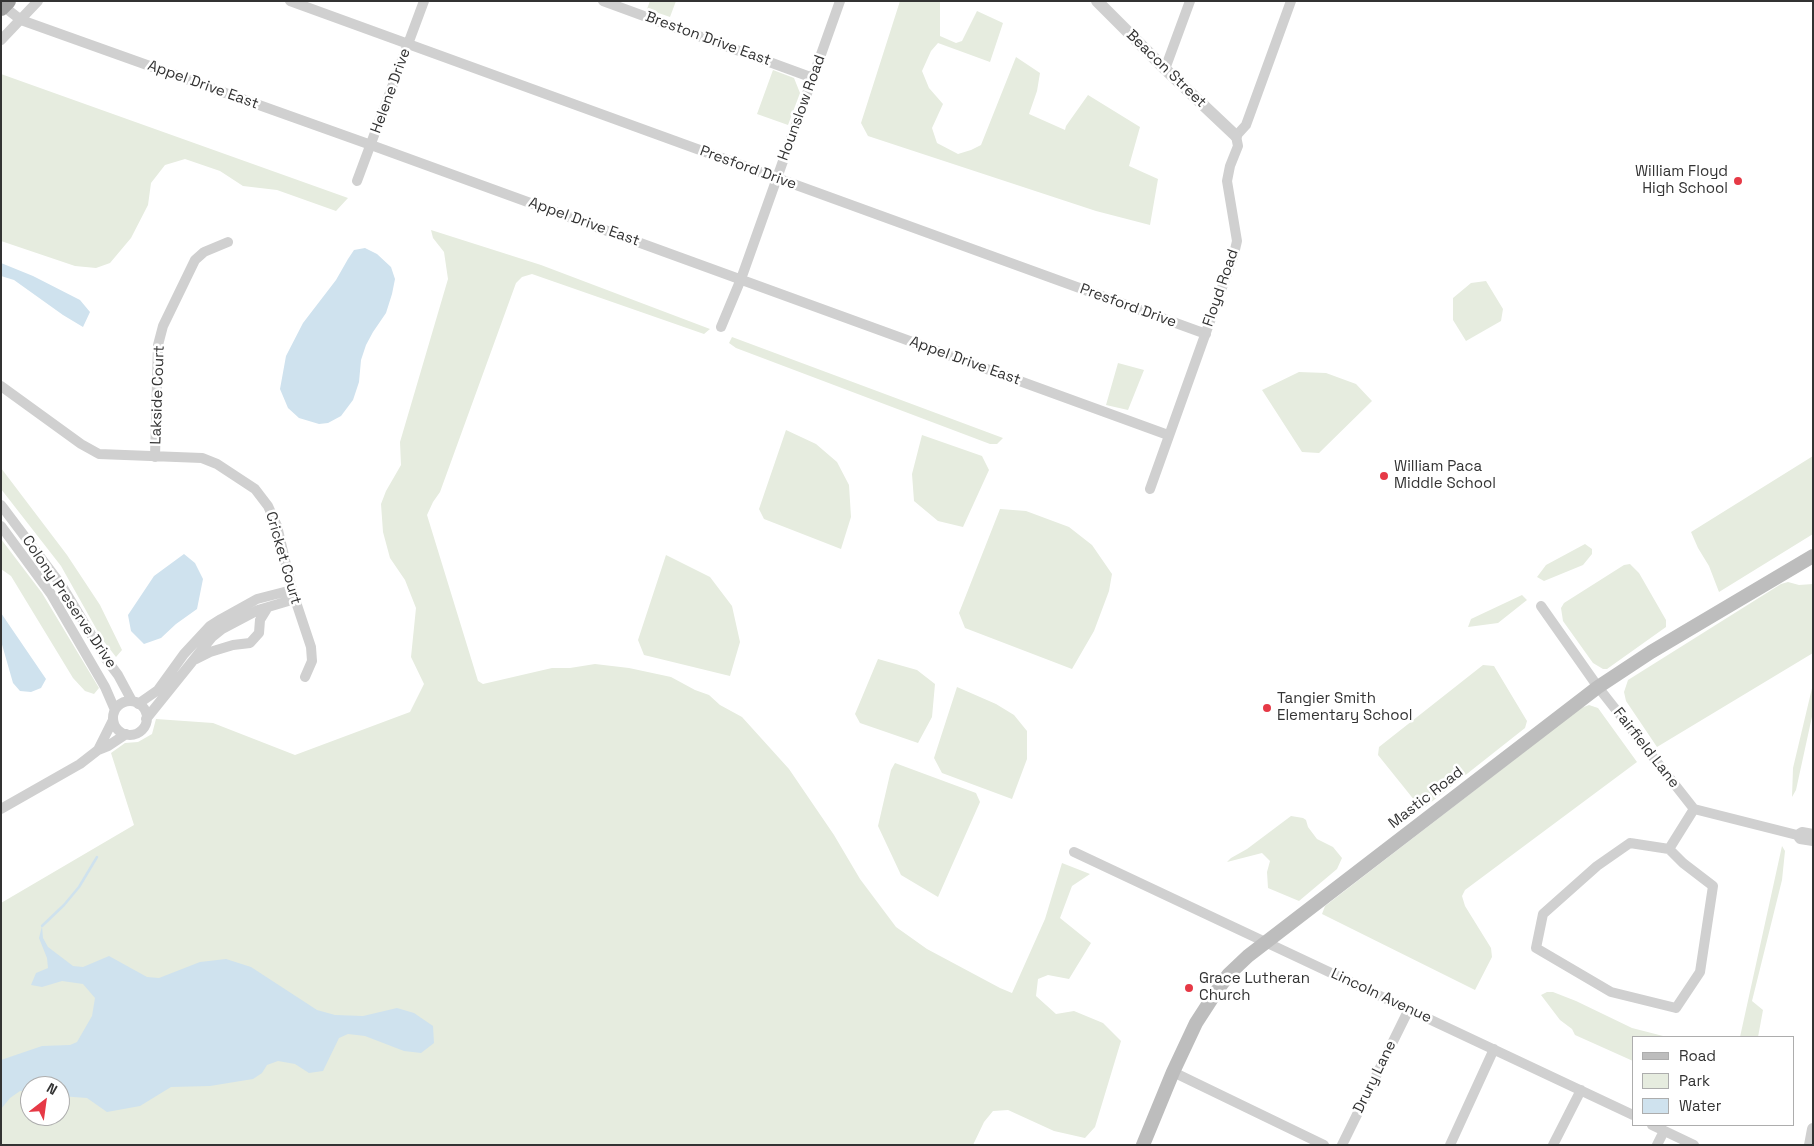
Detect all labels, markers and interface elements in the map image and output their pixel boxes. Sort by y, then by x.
street label: Breston Drive East [643,8,773,70]
street label: Beacon Street [1122,26,1210,112]
street label: Helene Drive [367,46,415,136]
street label: Hounslow Road [775,53,829,163]
street label: Appel Drive East [145,57,261,113]
street label: Presford Drive [697,142,799,194]
place label: William Floyd High School [1635,163,1728,198]
marker: William Floyd High School [1732,175,1744,187]
street label: Appel Drive East [526,194,642,250]
street label: Floyd Road [1199,247,1243,329]
street label: Presford Drive [1077,280,1179,332]
street label: Appel Drive East [907,333,1023,389]
street label: Lakside Court [147,345,169,445]
place label: William Paca Middle School [1394,458,1496,493]
marker: William Paca Middle School [1378,470,1390,482]
street label: Cricket Court [261,510,305,606]
street label: Colony Preserve Drive [18,532,120,672]
place label: Tangier Smith Elementary School [1277,690,1413,725]
marker: Tangier Smith Elementary School [1261,702,1273,714]
street label: Fairfield Lane [1609,704,1683,792]
street label: Mastic Road [1385,763,1467,833]
street label: Lincoln Avenue [1328,965,1434,1027]
place label: Grace Lutheran Church [1199,970,1310,1005]
marker: Grace Lutheran Church [1183,982,1195,994]
legend [1632,1036,1794,1126]
street label: Drury Lane [1350,1038,1400,1116]
text: Road [1679,1046,1716,1065]
text: Park [1679,1071,1710,1090]
north arrow [20,1076,70,1126]
text: N [43,1079,61,1099]
text: Water [1679,1096,1721,1115]

